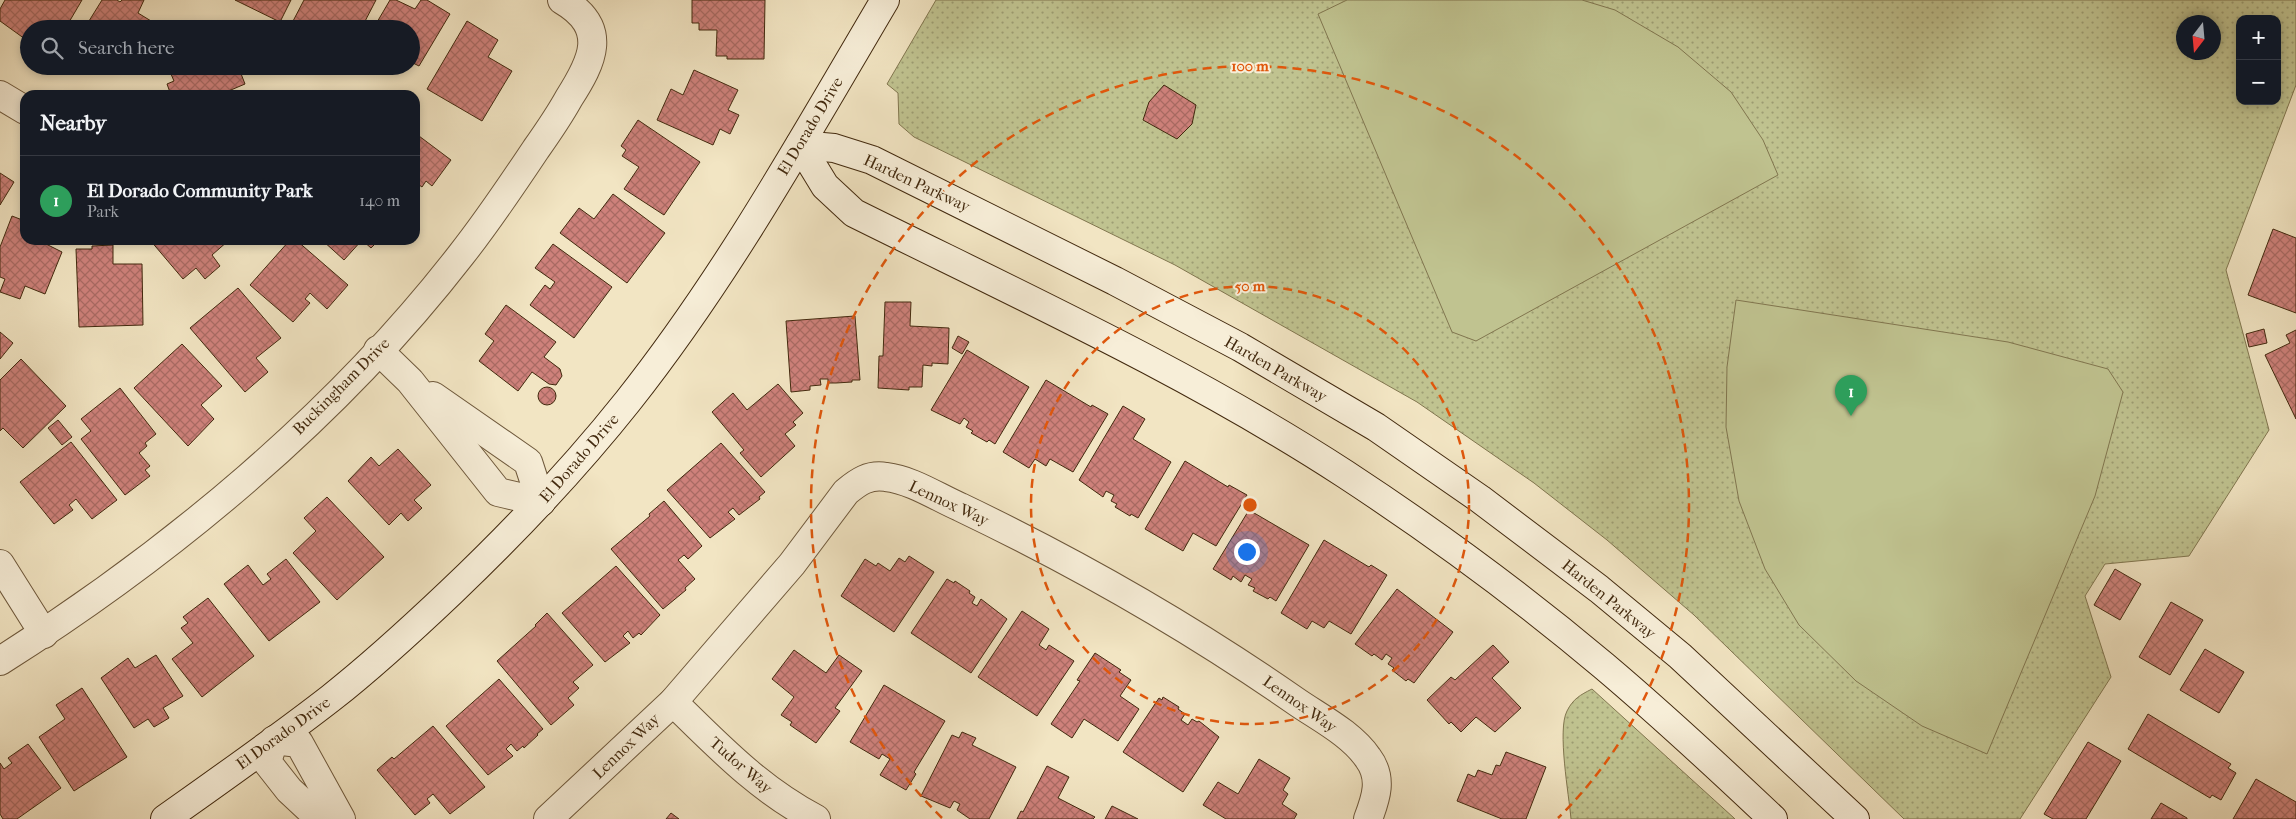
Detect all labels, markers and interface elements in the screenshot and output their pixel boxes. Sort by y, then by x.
north arrow [2176,15,2221,60]
map controls [2236,15,2281,105]
button: + [2236,15,2281,60]
search box [20,20,420,75]
icon: search [38,34,66,62]
text: Search here [78,37,174,59]
text: 100 m [1231,57,1269,75]
button: − [2236,60,2281,105]
street label: El Dorado Drive [773,73,847,179]
text: Nearby [40,111,106,135]
street label: Harden Parkway [861,150,974,216]
text: El Dorado Community Park [87,180,313,202]
text: 1 [53,191,59,210]
text: 140 m [359,191,400,210]
text: Park [87,202,119,221]
text: 50 m [1235,277,1266,295]
street label: Harden Parkway [1221,332,1331,406]
street label: Buckingham Drive [289,333,394,438]
pin: 1 [1835,375,1867,416]
street label: El Dorado Drive [535,410,623,506]
street label: Lennox Way [906,476,992,530]
centre of rings [1241,496,1259,514]
your location [1234,539,1260,565]
street label: Harden Parkway [1558,555,1660,643]
street label: Lennox Way [1259,672,1341,737]
street label: El Dorado Drive [232,693,334,773]
street label: Lennox Way [588,709,664,783]
street label: Tudor Way [706,733,777,798]

